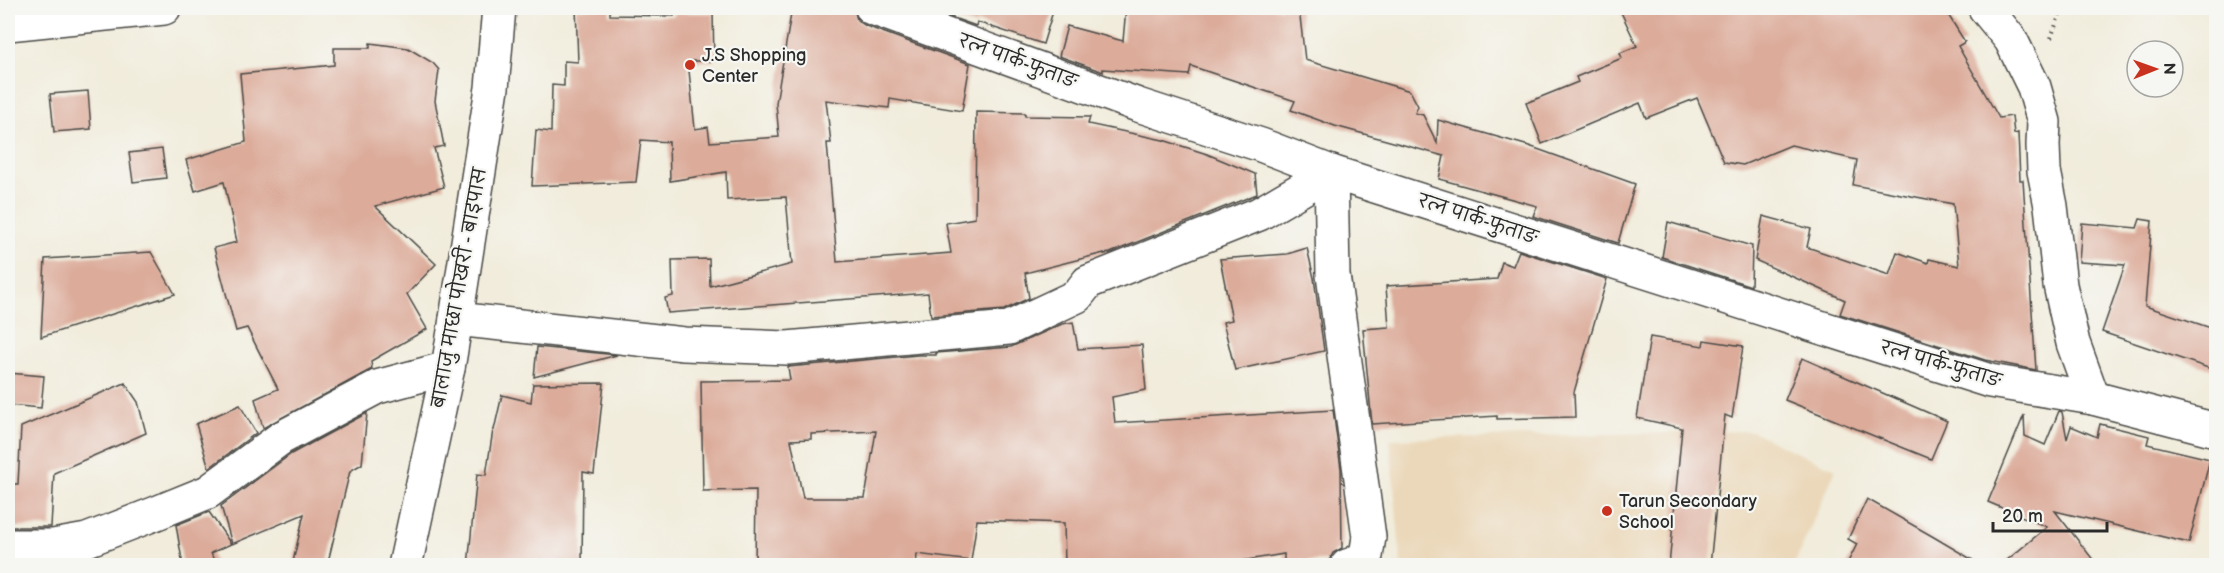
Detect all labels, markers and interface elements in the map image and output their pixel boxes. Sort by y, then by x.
street label: रत्न पार्क-फुताङ [954,26,1083,95]
north arrow [2125,39,2185,99]
place label: J.S Shopping Center [702,45,806,87]
marker: J.S Shopping Center [683,58,697,72]
text: N [2159,63,2178,75]
street label: बालाजु माछा पोखरी - बाइपास [424,165,494,410]
street label: रत्न पार्क-फुताङ [1414,186,1543,251]
street label: रत्न पार्क-फुताङ [1877,333,2006,394]
place label: Tarun Secondary School [1619,491,1758,533]
scale bar [1993,495,2107,533]
marker: Tarun Secondary School [1600,504,1614,518]
text: 20 m [2002,506,2043,527]

